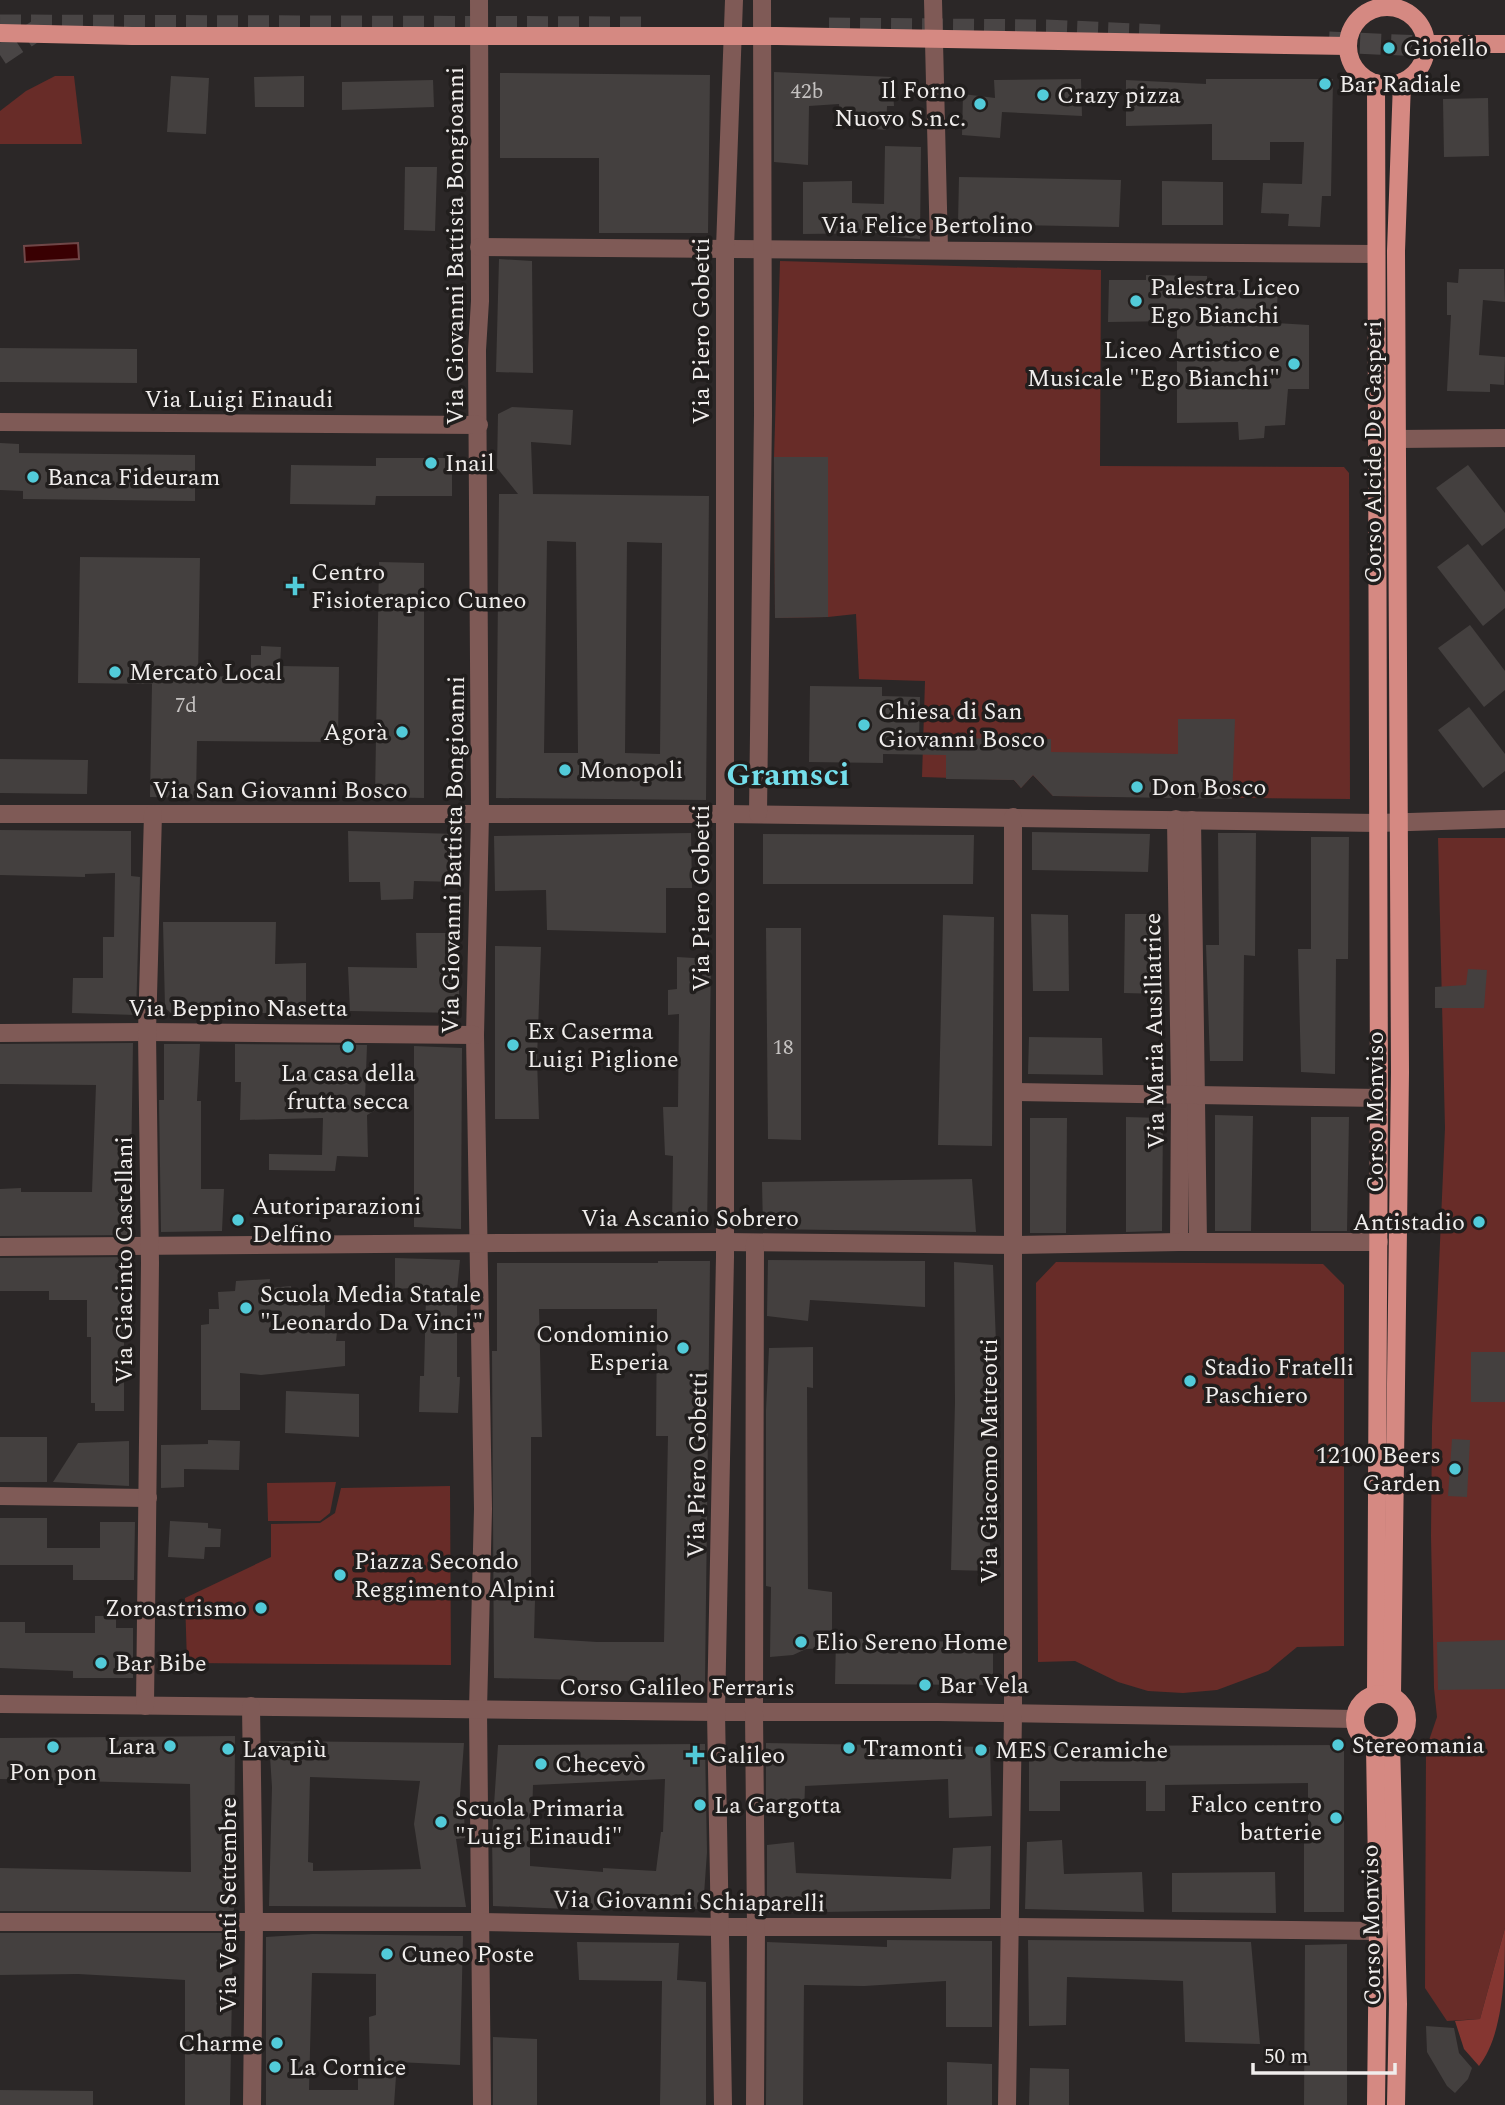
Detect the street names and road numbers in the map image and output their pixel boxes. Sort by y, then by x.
street label: Via Giovanni Battista Bongioanni [438,67,474,425]
street label: Via Felice Bertolino [821,208,1033,244]
street label: Via Piero Gobetti [684,238,720,424]
street label: Corso Alcide De Gasperi [1356,320,1392,584]
street label: Via Luigi Einaudi [145,382,333,418]
street label: Via Giovanni Battista Bongioanni [433,675,475,1035]
street label: Via San Giovanni Bosco [152,773,408,809]
street label: Via Piero Gobetti [684,805,720,991]
street label: Via Maria Ausiliatrice [1135,912,1175,1150]
street label: Via Beppino Nasetta [128,991,348,1027]
street label: Corso Monviso [1358,1031,1394,1193]
street label: Via Giacinto Castellani [107,1136,143,1384]
street label: Via Ascanio Sobrero [581,1201,799,1237]
street label: Via Giacomo Matteotti [972,1338,1008,1584]
street label: Via Piero Gobetti [678,1371,718,1559]
street label: Corso Galileo Ferraris [559,1670,795,1706]
street label: Via Venti Settembre [211,1797,247,2013]
street label: Corso Monviso [1353,1844,1391,2006]
street label: Via Giovanni Schiaparelli [552,1882,826,1922]

